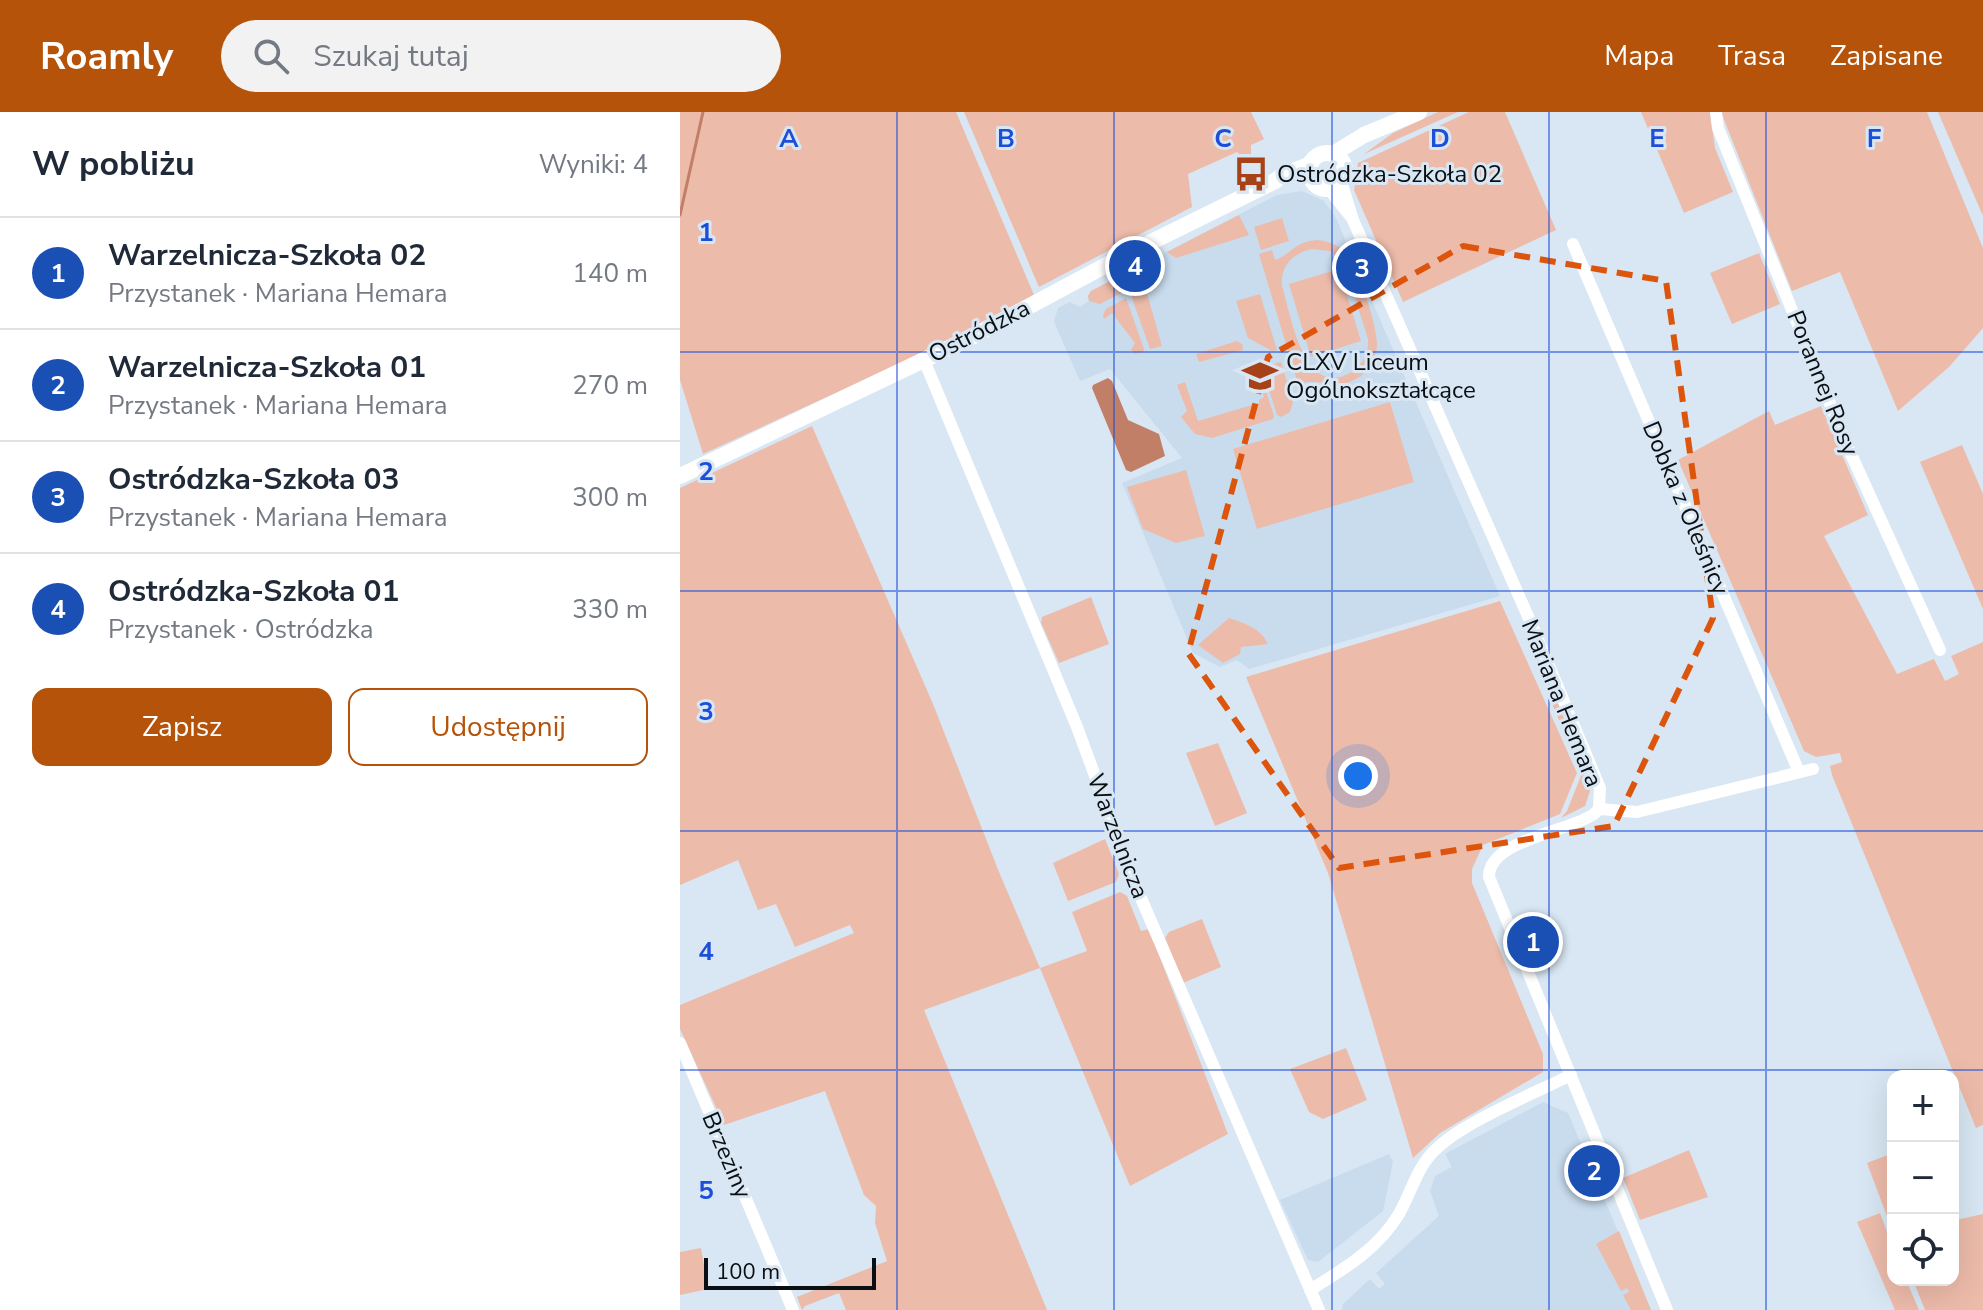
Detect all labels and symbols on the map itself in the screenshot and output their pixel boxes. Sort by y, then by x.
text: A [779,121,799,156]
text: B [997,121,1015,156]
text: C [1214,121,1232,156]
text: D [1430,121,1450,156]
text: E [1649,121,1665,156]
text: F [1867,121,1881,156]
bus stop icon: Ostródzka-Szkoła 02 [1232,155,1270,193]
place label: Ostródzka-Szkoła 02 [1277,158,1502,190]
text: 1 [698,215,714,250]
pin: 4 [1109,236,1161,296]
pin: 3 [1336,238,1388,298]
street label: Ostródzka [923,292,1035,370]
street label: Porannej Rosy [1779,306,1867,461]
place label: CLXV Liceum Ogólnokształcące [1286,346,1476,406]
school or university icon: CLXV Liceum Ogólnokształcące [1241,357,1279,395]
street label: Dobka z Oleśnicy [1635,416,1737,600]
text: 2 [698,454,714,489]
street label: Mariana Hemara [1514,614,1610,792]
text: 3 [698,694,714,729]
your location [1338,756,1378,796]
street label: Warzelnicza [1080,769,1156,903]
pin: 1 [1507,912,1559,972]
text: 4 [698,934,714,969]
street label: Brzeziny [694,1107,760,1204]
pin: 2 [1568,1141,1620,1201]
text: 5 [698,1173,714,1208]
scale bar [704,1254,876,1290]

